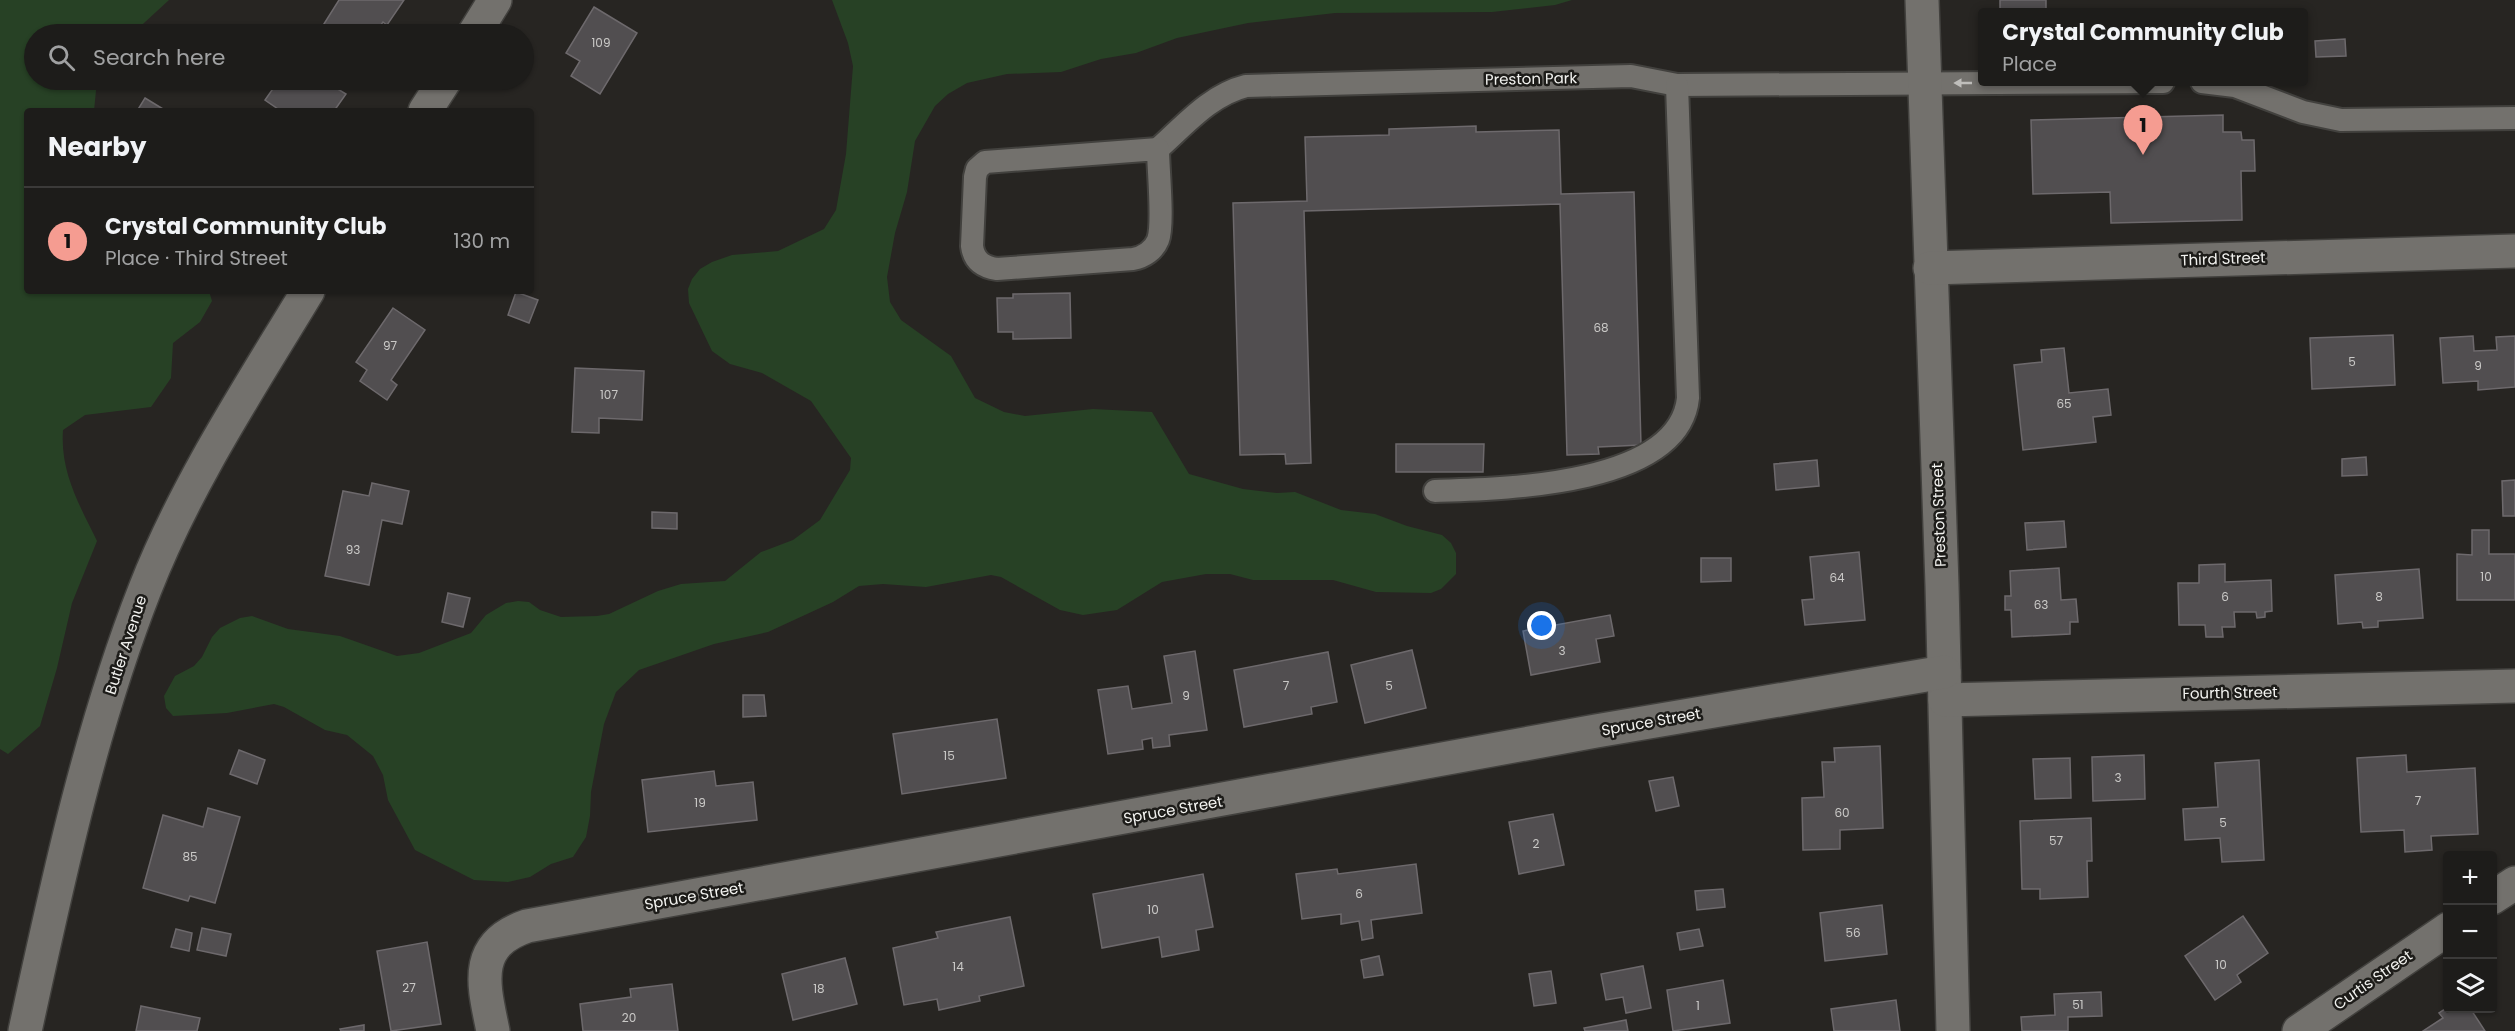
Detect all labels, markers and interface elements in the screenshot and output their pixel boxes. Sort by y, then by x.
popup [1978,8,2308,86]
text: Crystal Community Club [2002,17,2284,48]
search box [24,24,534,90]
house number: 109 [592,34,610,51]
icon: search [45,41,78,74]
text: Search here [93,42,226,73]
text: Place [2002,50,2057,78]
street label: Preston Park [1485,67,1578,90]
one-way arrow [1954,78,1973,88]
pin: 1 [2124,106,2162,155]
text: Nearby [48,129,146,165]
text: Crystal Community Club [105,211,386,242]
text: 1 [64,227,71,255]
text: 130 m [453,227,510,255]
text: Place · Third Street [105,244,288,272]
street label: Third Street [2180,247,2266,270]
house number: 68 [1593,319,1609,336]
house number: 97 [383,337,397,354]
house number: 5 [2348,353,2356,370]
house number: 9 [2474,357,2482,374]
house number: 107 [600,386,618,403]
house number: 65 [2056,395,2072,412]
street label: Preston Street [1926,463,1951,567]
house number: 93 [346,541,360,558]
house number: 10 [2480,568,2492,585]
house number: 64 [1829,569,1845,586]
house number: 6 [2221,588,2229,605]
house number: 8 [2375,588,2383,605]
street label: Butler Avenue [100,593,151,697]
house number: 63 [2034,596,2048,613]
your location [1527,611,1556,640]
house number: 3 [1558,642,1566,659]
house number: 7 [1283,677,1290,694]
house number: 5 [1385,677,1393,694]
street label: Fourth Street [2182,681,2278,704]
house number: 9 [1182,687,1190,704]
street label: Spruce Street [1600,702,1702,741]
house number: 15 [943,747,955,764]
house number: 3 [2114,769,2122,786]
street label: Spruce Street [1122,790,1224,829]
house number: 7 [2415,792,2422,809]
house number: 19 [694,794,706,811]
house number: 60 [1834,804,1850,821]
house number: 5 [2219,814,2227,831]
house number: 57 [2049,832,2063,849]
house number: 2 [1533,835,1540,852]
house number: 85 [182,848,198,865]
map controls [2443,851,2497,1013]
button: + [2443,851,2497,905]
street label: Spruce Street [643,876,745,915]
house number: 6 [1355,885,1363,902]
house number: 10 [1147,901,1159,918]
button: − [2443,905,2497,959]
house number: 56 [1845,924,1861,941]
street label: Curtis Street [2329,945,2416,1014]
house number: 10 [2215,956,2227,973]
house number: 14 [952,958,964,975]
button: layers [2443,959,2497,1013]
house number: 27 [402,979,416,996]
house number: 18 [813,980,825,997]
house number: 51 [2072,996,2084,1013]
house number: 1 [1696,997,1700,1014]
house number: 20 [622,1009,636,1026]

